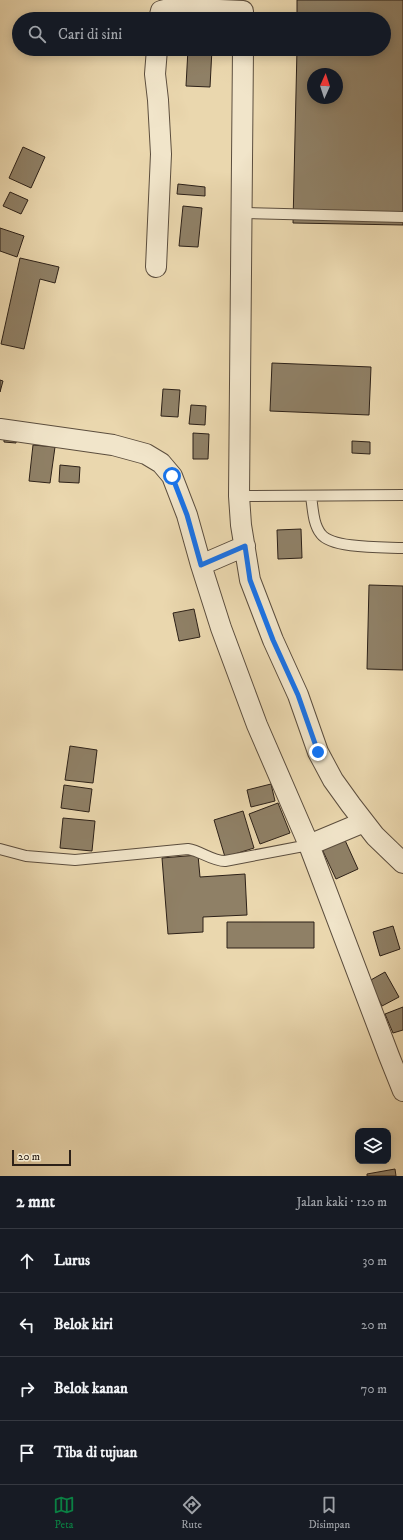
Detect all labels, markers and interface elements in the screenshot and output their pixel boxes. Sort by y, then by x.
search box [12,12,391,56]
icon: search [26,23,48,45]
text: Cari di sini [58,25,122,44]
north arrow [307,68,343,104]
route start [163,467,181,485]
route end [309,743,327,761]
map controls [355,1128,391,1164]
button: layers [355,1128,391,1164]
scale bar [12,1148,71,1167]
text: 20 m [18,1150,40,1164]
text: 2 mnt [16,1191,55,1213]
text: Jalan kaki · 120 m [296,1194,387,1210]
icon: ahead [16,1250,38,1272]
text: Lurus [54,1251,90,1270]
text: 30 m [363,1253,387,1269]
icon: left [16,1314,38,1336]
text: Belok kiri [54,1315,113,1334]
text: 20 m [361,1317,387,1333]
icon: right [16,1378,38,1400]
text: Belok kanan [54,1379,128,1398]
text: 70 m [361,1381,387,1397]
icon: arrive [16,1442,38,1464]
text: Tiba di tujuan [54,1443,137,1462]
tab: Peta [53,1494,75,1532]
tab: Rute [181,1494,203,1532]
tab: Disimpan [308,1494,350,1532]

